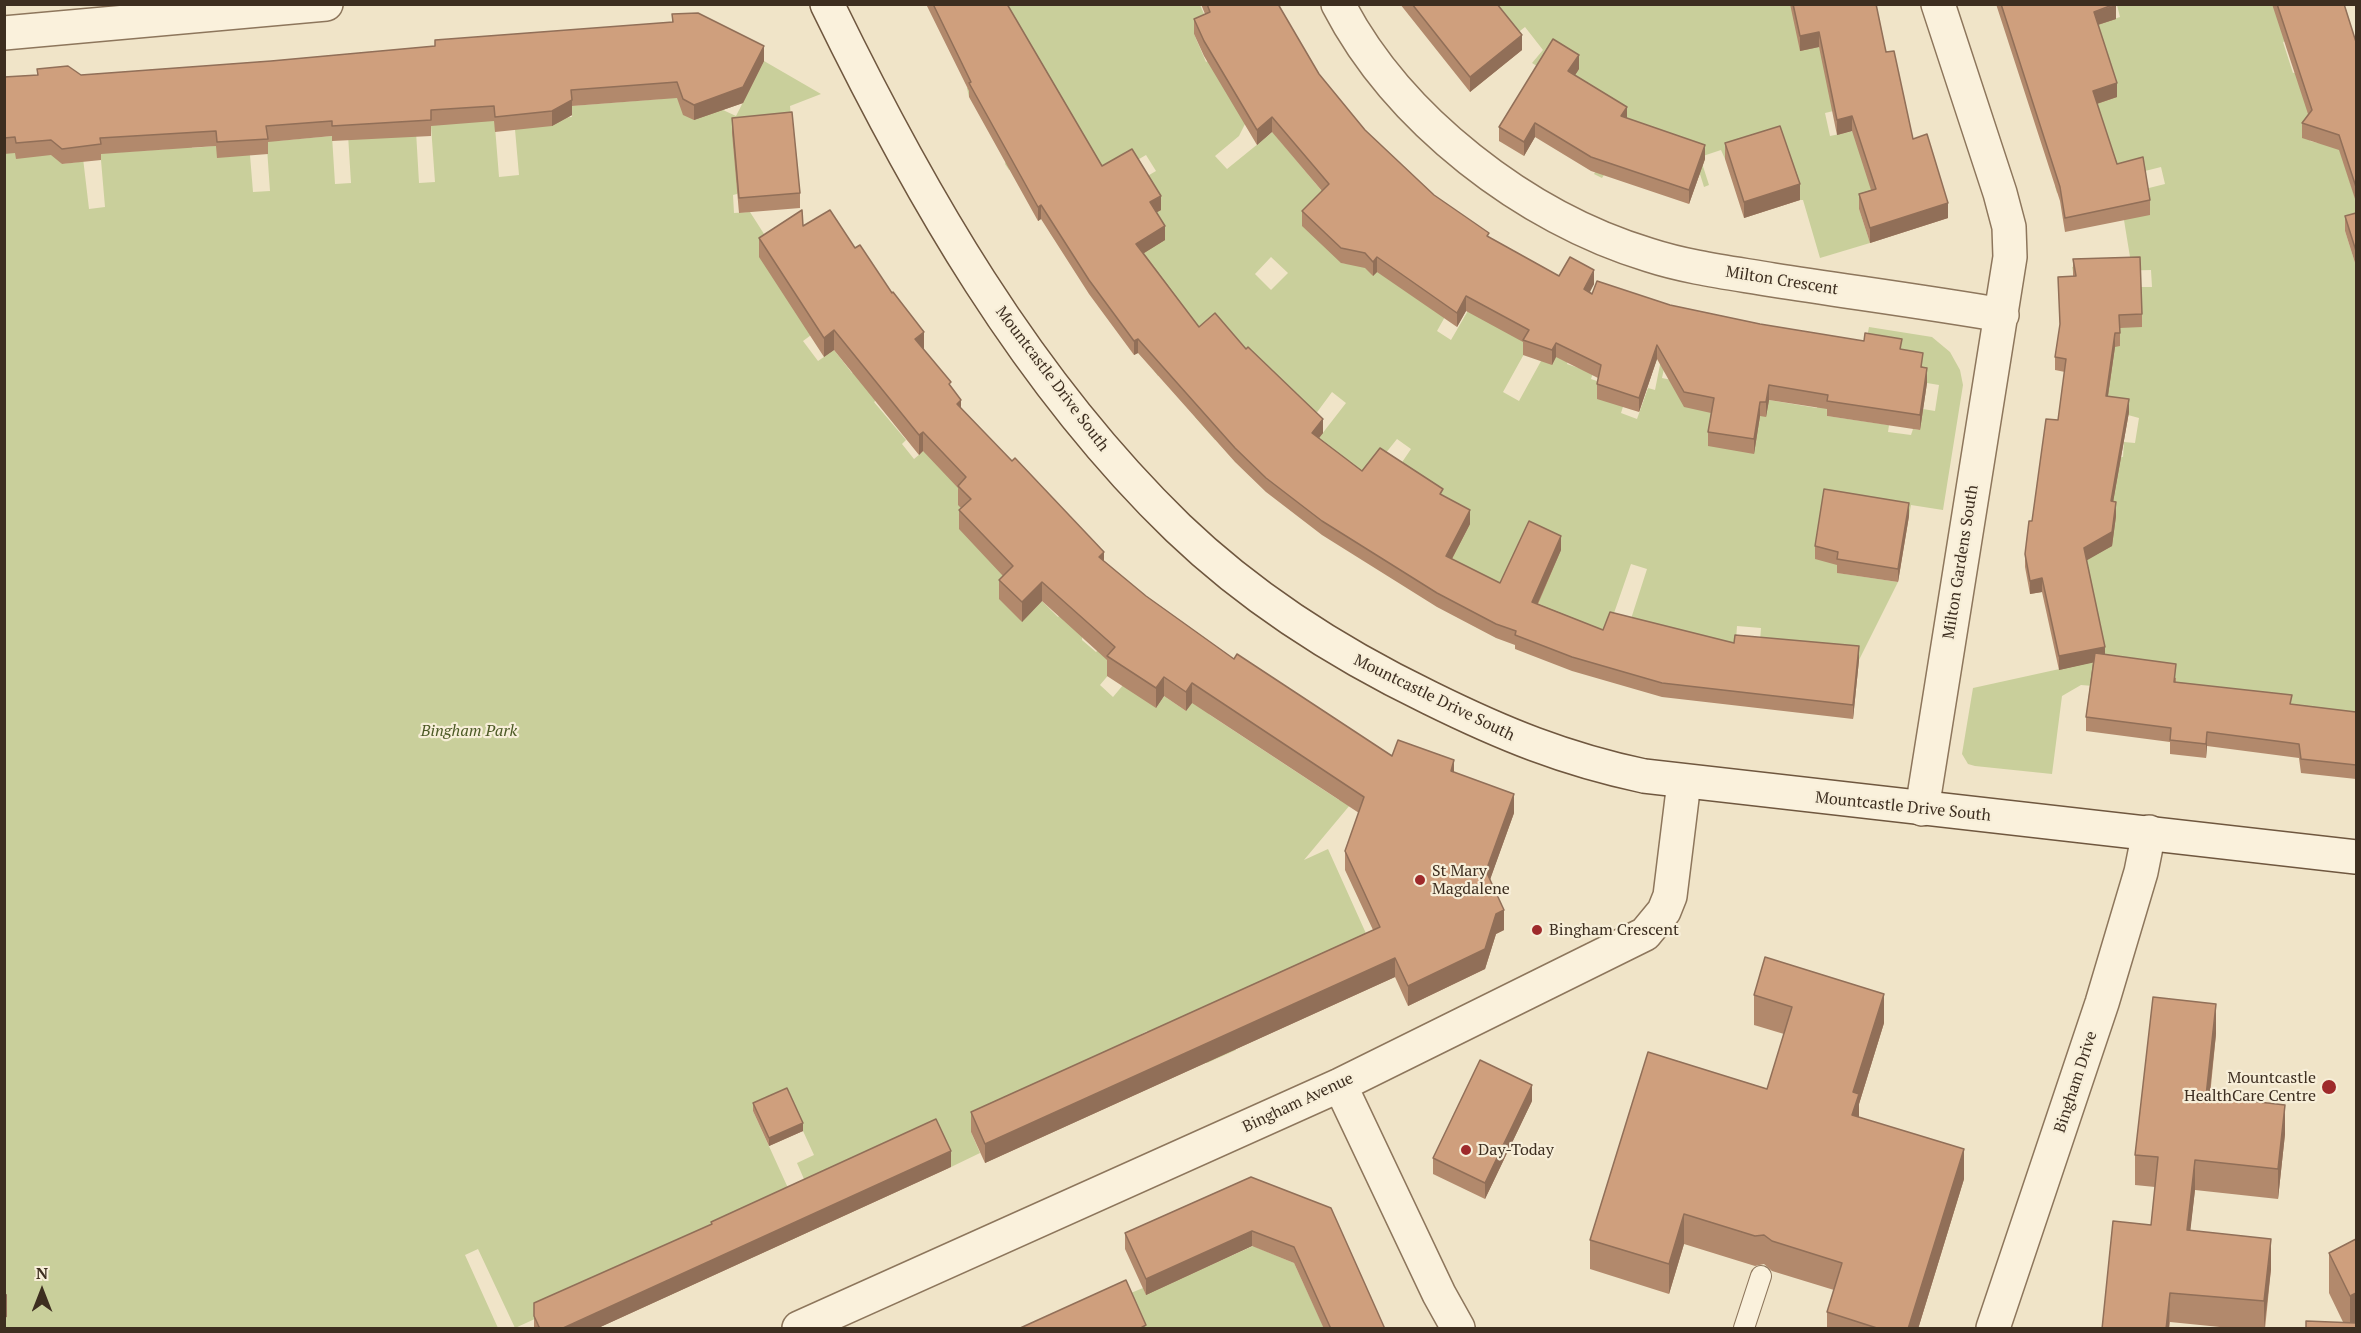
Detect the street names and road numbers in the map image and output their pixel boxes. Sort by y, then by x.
street label: Milton Crescent [1724,263,1840,299]
street label: Mountcastle Drive South [991,303,1113,455]
street label: Milton Gardens South [1939,483,1983,641]
street label: Mountcastle Drive South [1350,651,1518,745]
street label: Mountcastle Drive South [1814,788,1992,826]
street label: Bingham Drive [2051,1029,2101,1135]
street label: Bingham Avenue [1240,1069,1356,1137]

